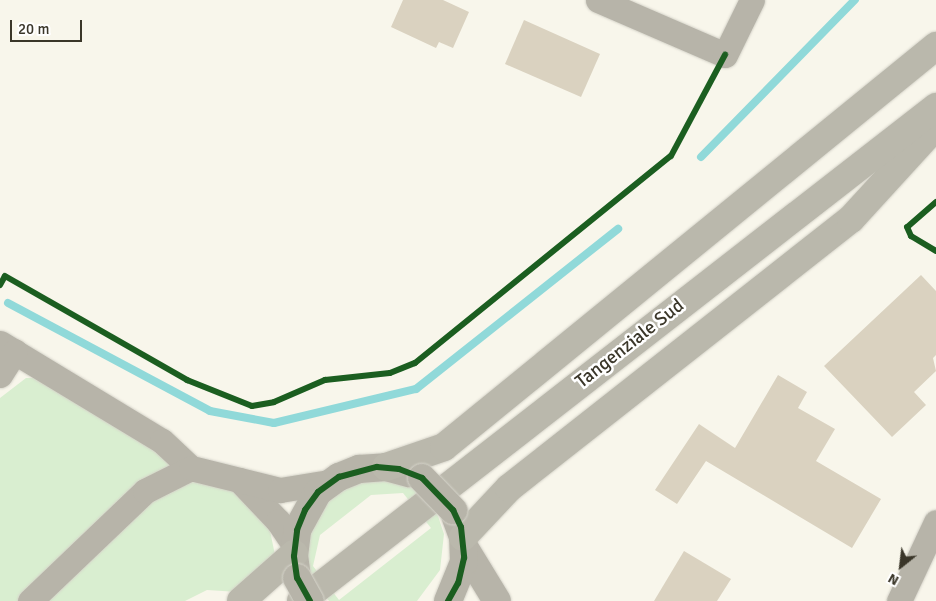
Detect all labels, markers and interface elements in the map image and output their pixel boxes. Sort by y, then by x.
scale bar [12,10,85,42]
text: 20 m [18,20,49,38]
street label: Tangenziale Sud [571,295,689,393]
north arrow [876,541,926,591]
text: N [885,570,902,589]

